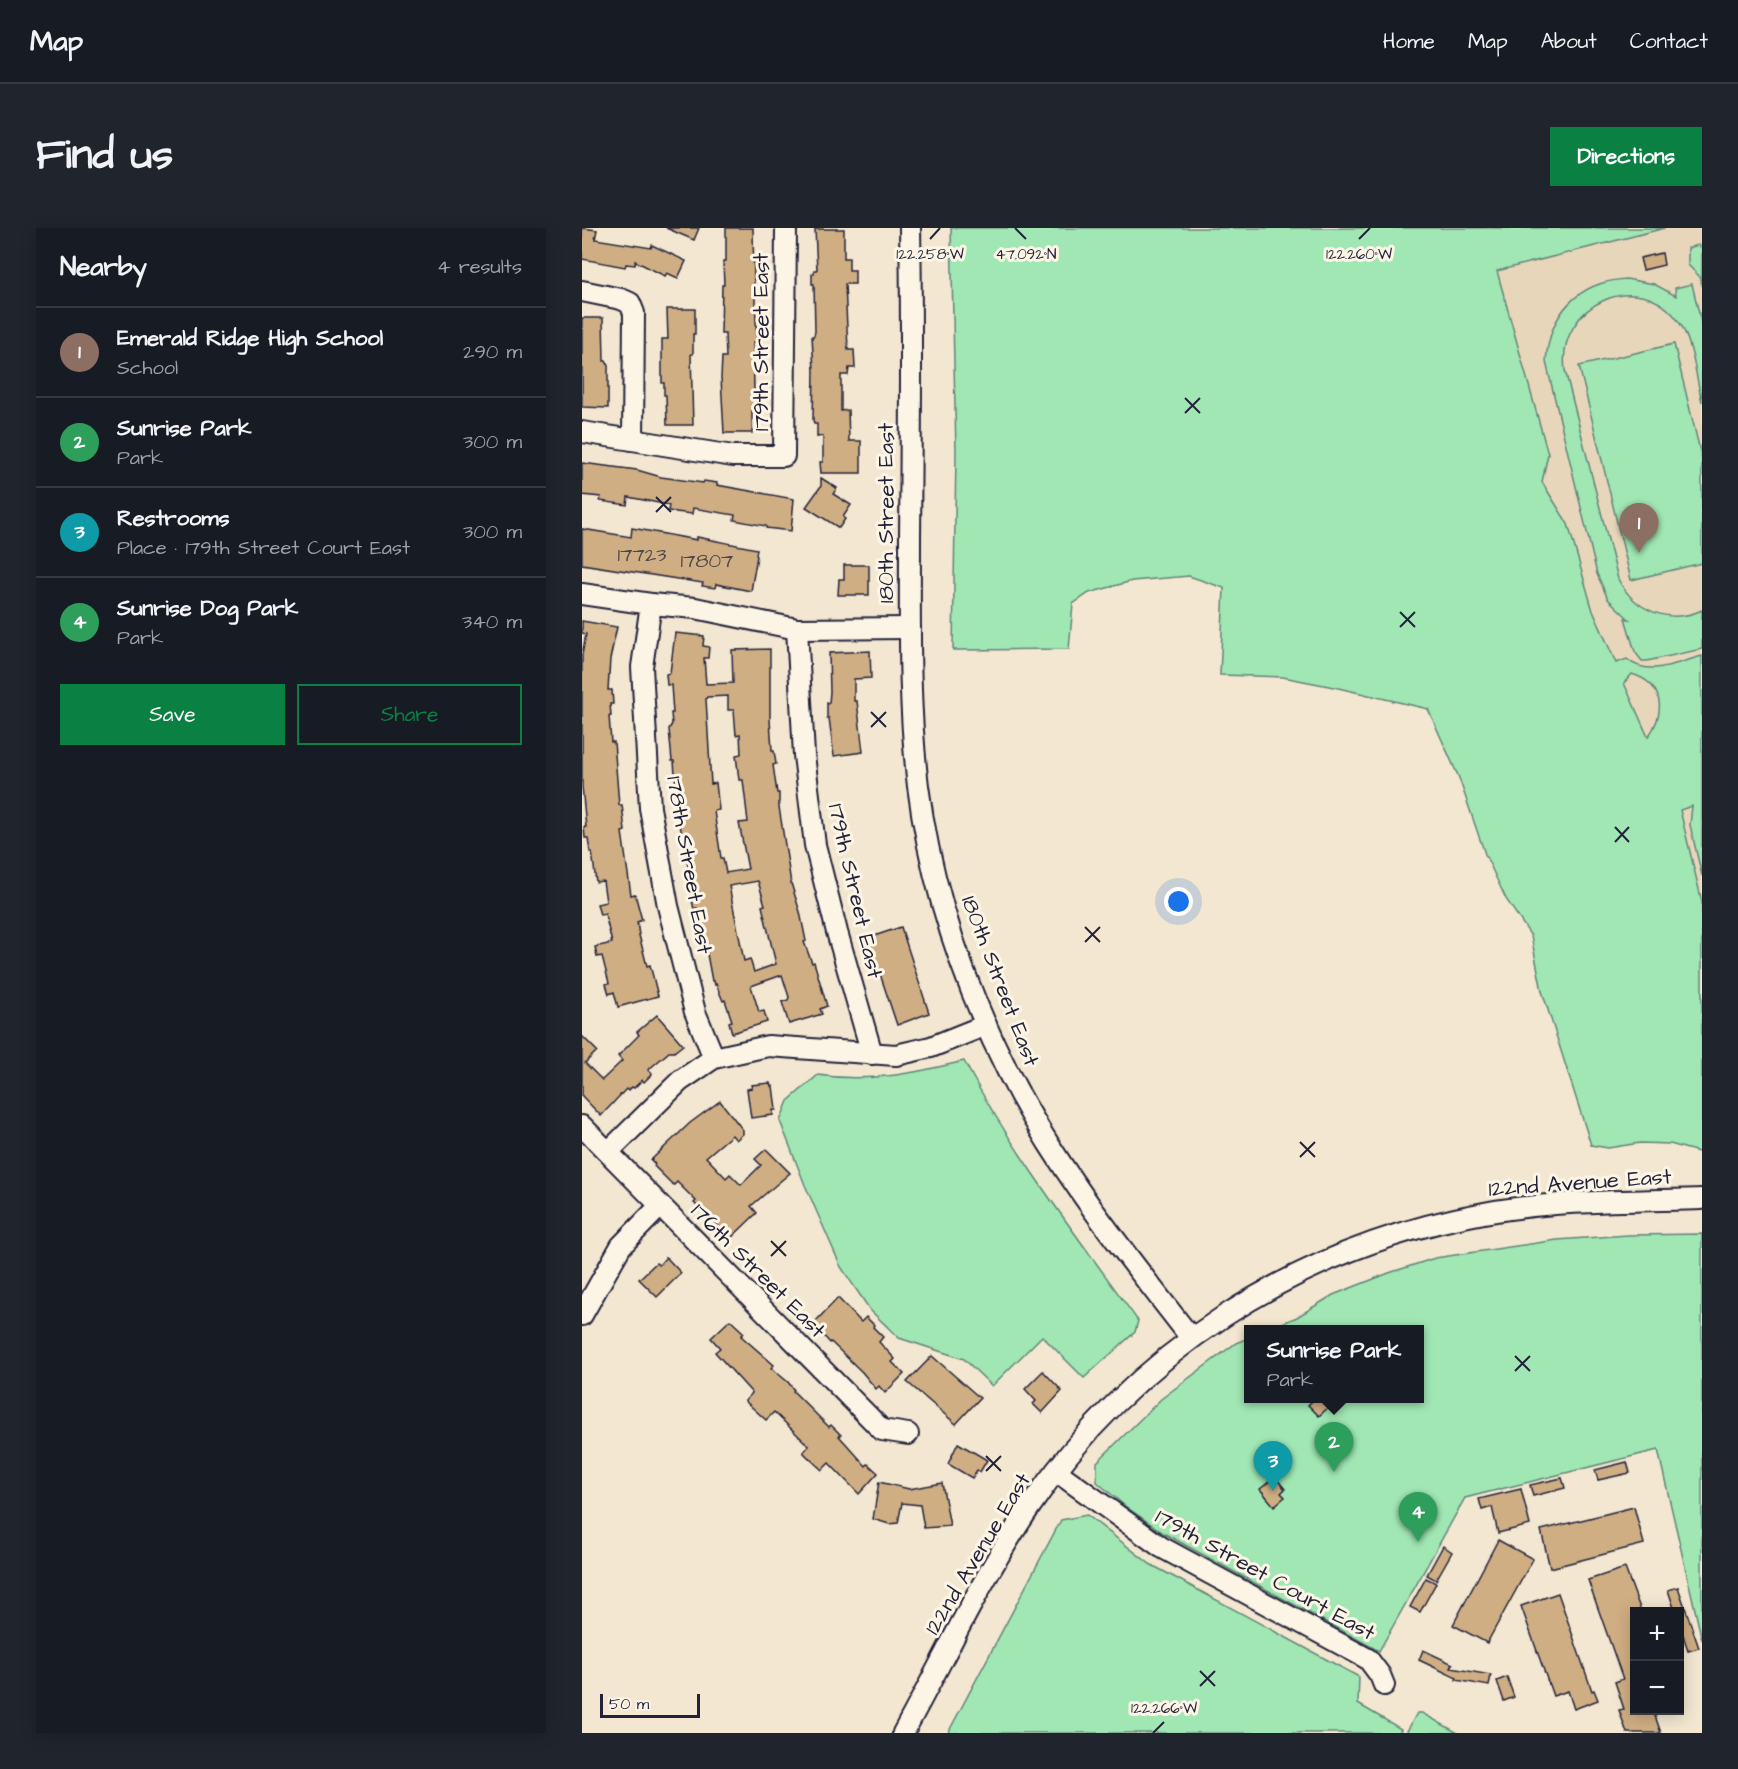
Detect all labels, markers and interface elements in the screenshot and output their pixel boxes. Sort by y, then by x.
text: Map [30,22,83,61]
text: Home [1383,27,1435,56]
text: Map [1468,27,1508,56]
text: About [1541,27,1597,56]
text: Contact [1630,27,1708,56]
text: Find us [36,127,173,185]
button: Directions [1550,127,1702,186]
text: 122.258°W [896,244,964,265]
text: 47.092°N [996,244,1056,265]
text: 122.260°W [1326,244,1392,265]
text: Nearby [60,249,147,285]
text: 4 results [437,253,522,281]
street label: 179th Street East [746,253,777,431]
text: Emerald Ridge High School [117,323,383,354]
text: 1 [78,338,81,366]
text: 290 m [463,338,522,366]
text: School [117,354,178,382]
text: Sunrise Park [117,413,251,444]
street label: 180th Street East [871,423,902,603]
text: 2 [74,428,85,456]
text: 300 m [463,428,522,456]
text: Park [117,444,163,472]
text: Restrooms [117,503,230,534]
pin: 1 [1620,504,1658,553]
text: 3 [74,518,85,546]
text: 300 m [463,518,522,546]
text: Place · 179th Street Court East [117,534,410,562]
house number: 17723 [618,541,666,569]
house number: 17807 [681,547,733,575]
text: Sunrise Dog Park [117,593,298,624]
text: 4 [73,608,86,636]
text: 340 m [462,608,522,636]
text: Park [117,624,163,652]
button: Save [60,684,285,745]
button: Share [297,684,522,745]
street label: 178th Street East [658,774,720,956]
street label: 179th Street East [820,801,890,981]
your location [1164,887,1193,916]
street label: 180th Street East [953,891,1047,1071]
street label: 122nd Avenue East [1487,1161,1673,1205]
street label: 176th Street East [684,1197,833,1346]
popup [1244,1325,1424,1403]
text: Sunrise Park [1267,1335,1401,1366]
text: Park [1267,1366,1313,1394]
pin: 2 [1314,1422,1353,1472]
pin: 3 [1254,1442,1292,1491]
street label: 122nd Avenue East [917,1467,1039,1641]
pin: 4 [1398,1492,1438,1542]
street label: 179th Street Court East [1149,1502,1381,1649]
map controls [1630,1607,1684,1715]
button: + [1630,1607,1684,1661]
button: − [1630,1661,1684,1715]
scale bar [600,1691,700,1718]
text: 50 m [609,1693,649,1715]
text: 122.266°W [1131,1698,1197,1719]

